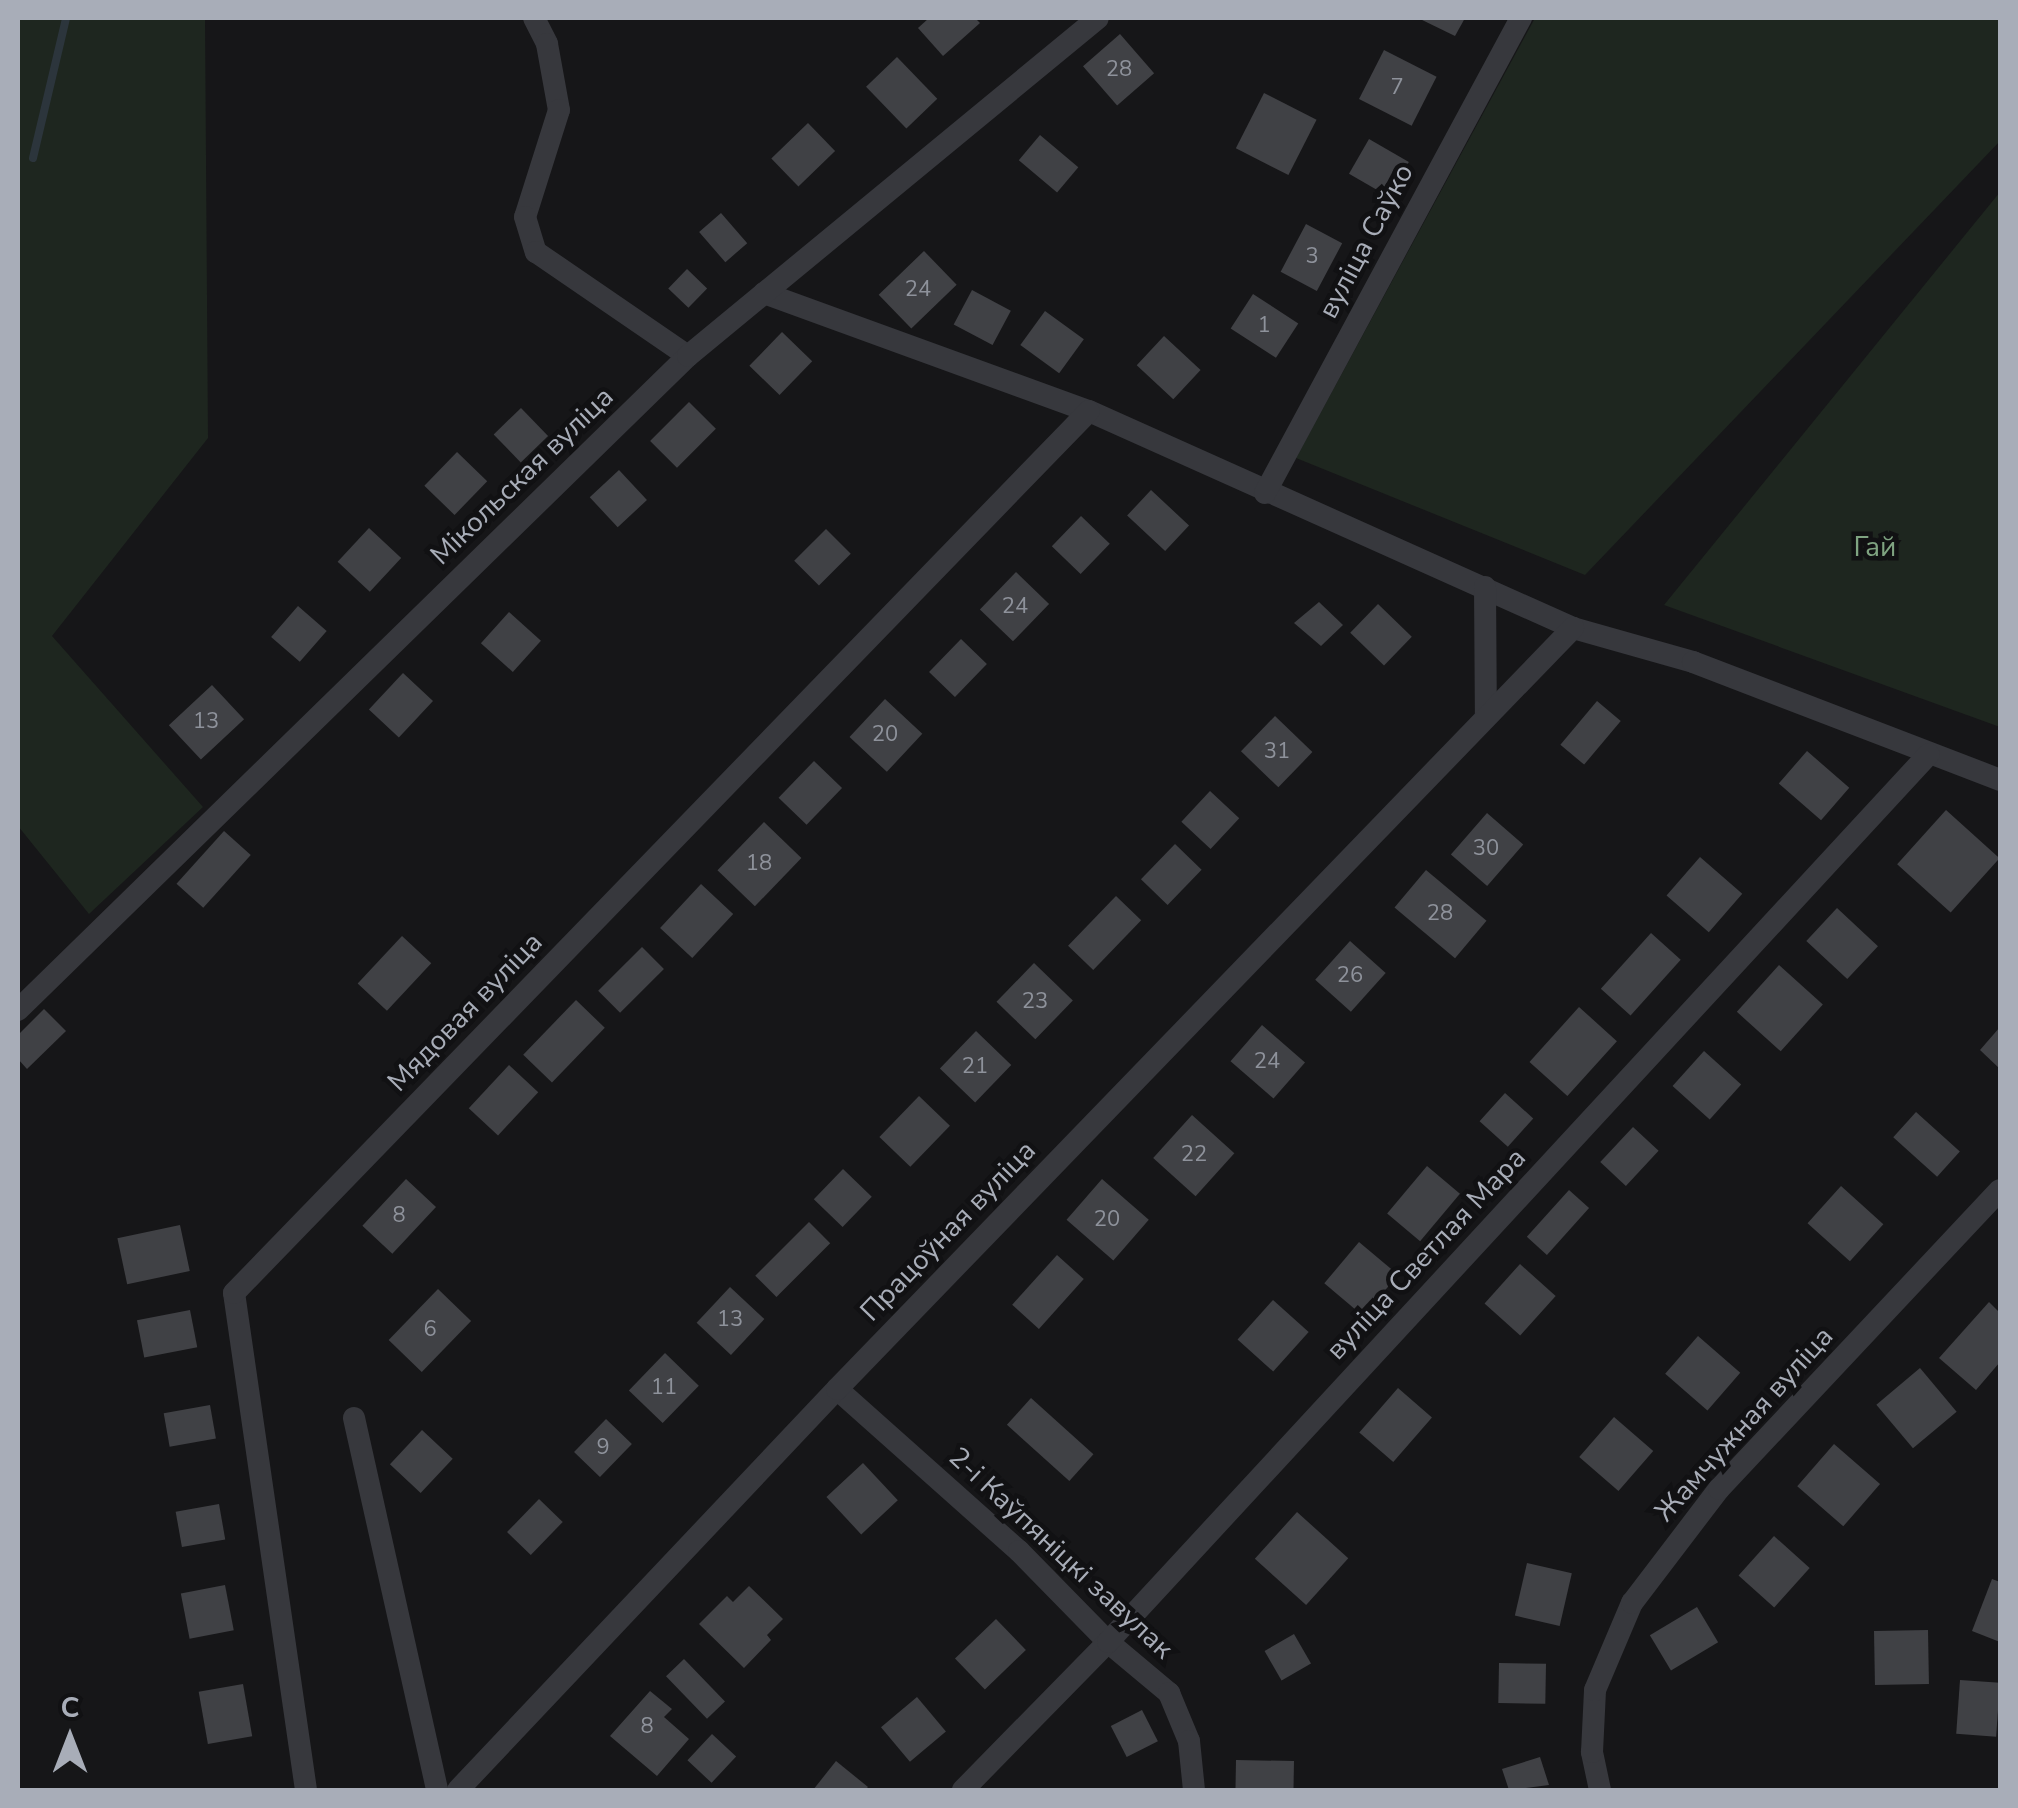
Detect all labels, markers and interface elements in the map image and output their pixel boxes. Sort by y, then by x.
house number: 28 [1106,57,1132,83]
house number: 7 [1390,75,1404,101]
street label: вуліца Саўко [1311,158,1421,324]
house number: 3 [1305,244,1319,270]
house number: 24 [905,277,931,303]
house number: 1 [1257,313,1271,339]
street label: Мікольская вуліца [424,380,620,572]
park label: Гай [1854,530,1896,564]
house number: 24 [1002,594,1028,620]
house number: 13 [193,709,219,735]
house number: 20 [872,722,898,748]
house number: 31 [1264,739,1290,765]
house number: 30 [1473,836,1499,862]
house number: 18 [746,851,772,877]
house number: 28 [1427,901,1453,927]
street label: Мядовая вуліца [381,926,549,1098]
house number: 26 [1337,963,1363,989]
house number: 23 [1022,989,1048,1015]
house number: 24 [1254,1049,1280,1075]
house number: 21 [962,1054,988,1080]
street label: Працоўная вуліца [853,1134,1043,1328]
street label: вуліца Светлая Мара [1319,1141,1533,1367]
house number: 22 [1181,1142,1207,1168]
house number: 8 [392,1203,406,1229]
house number: 20 [1094,1207,1120,1233]
house number: 13 [717,1307,743,1333]
house number: 6 [423,1317,437,1343]
street label: Жамчужная вуліца [1648,1320,1840,1528]
house number: 11 [651,1375,677,1401]
house number: 9 [596,1435,610,1461]
street label: 2-і Каўпяніцкі завулак [942,1440,1180,1666]
north arrow [20,1688,120,1788]
text: С [60,1689,80,1727]
house number: 8 [640,1714,654,1740]

